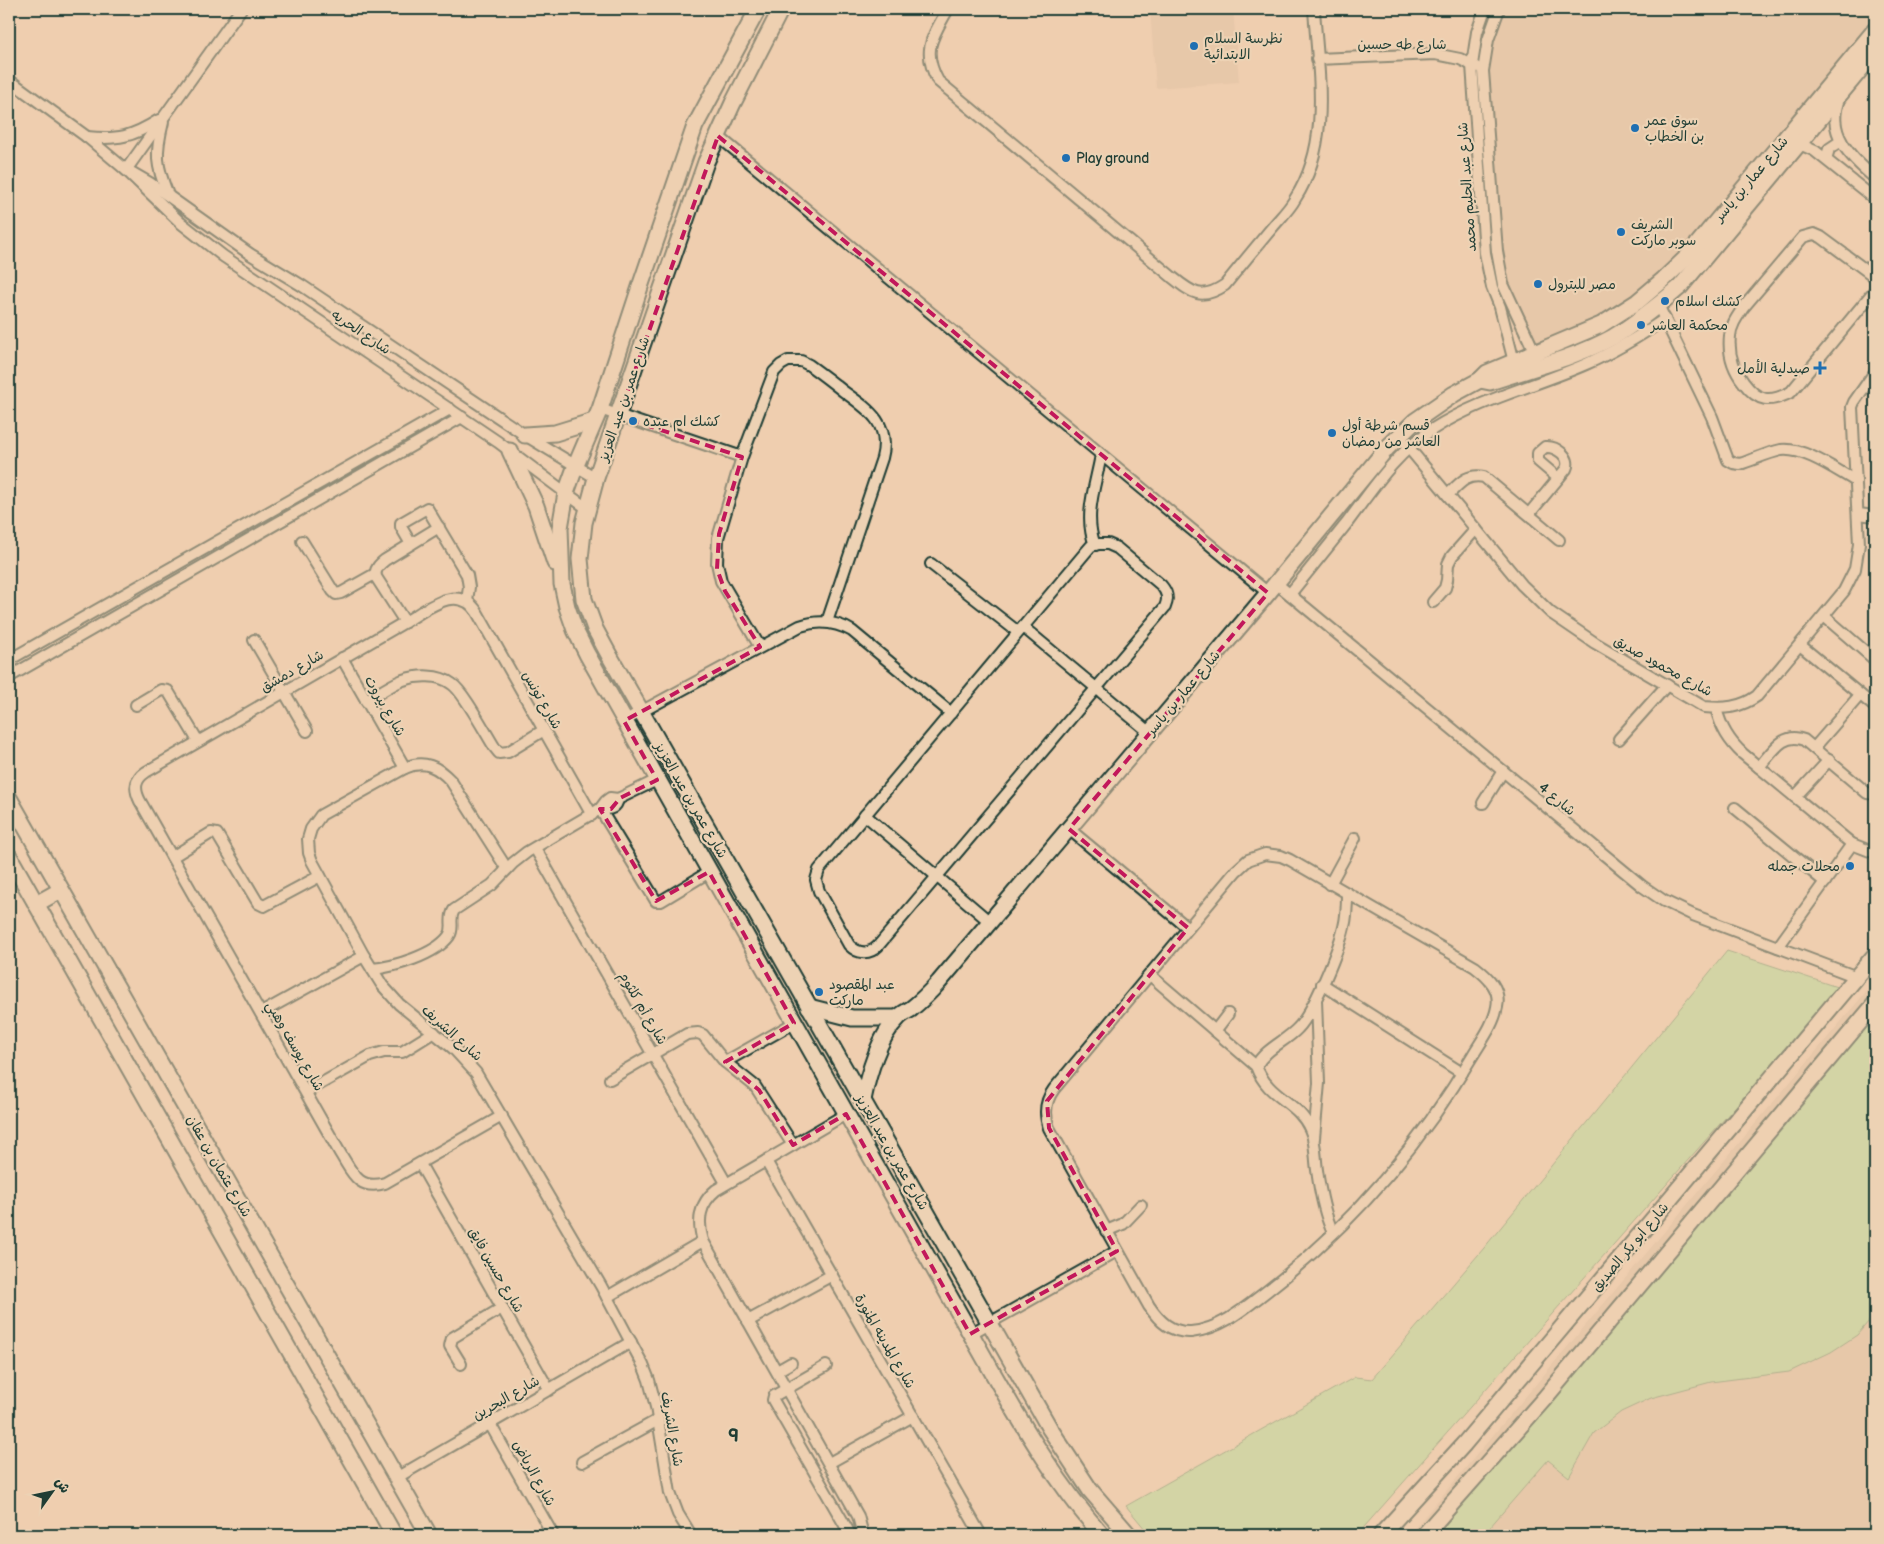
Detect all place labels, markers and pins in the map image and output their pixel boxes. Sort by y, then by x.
place label: نظرسة السلام الابتدائية [1204,30,1283,63]
marker: نظرسة السلام الابتدائية [1188,40,1200,52]
place label: سوق عمر بن الخطاب [1644,112,1704,145]
marker: سوق عمر بن الخطاب [1629,122,1641,134]
place label: Play ground [1076,150,1149,167]
marker: Play ground [1060,152,1072,164]
place label: الشريف سوبر ماركت [1631,216,1696,249]
marker: الشريف سوبر ماركت [1615,226,1627,238]
place label: مصر للبترول [1548,276,1616,293]
marker: مصر للبترول [1532,278,1544,290]
place label: كشك اسلام [1675,293,1742,312]
marker: كشك اسلام [1659,295,1671,307]
place label: محكمة العاشر [1650,317,1728,334]
marker: محكمة العاشر [1635,319,1647,331]
place label: صيدلية الأمل [1737,359,1810,377]
marker: صيدلية الأمل [1814,362,1826,374]
place label: كشك ام عبده [643,413,720,432]
marker: كشك ام عبده [627,415,639,427]
place label: قسم شرطة أول العاشر من رمضان [1342,417,1440,450]
marker: قسم شرطة أول العاشر من رمضان [1326,427,1338,439]
place label: محلات جمله [1768,858,1840,875]
marker: محلات جمله [1844,860,1856,872]
place label: عبد المقصود ماركت [829,976,894,1009]
marker: عبد المقصود ماركت [813,986,825,998]

